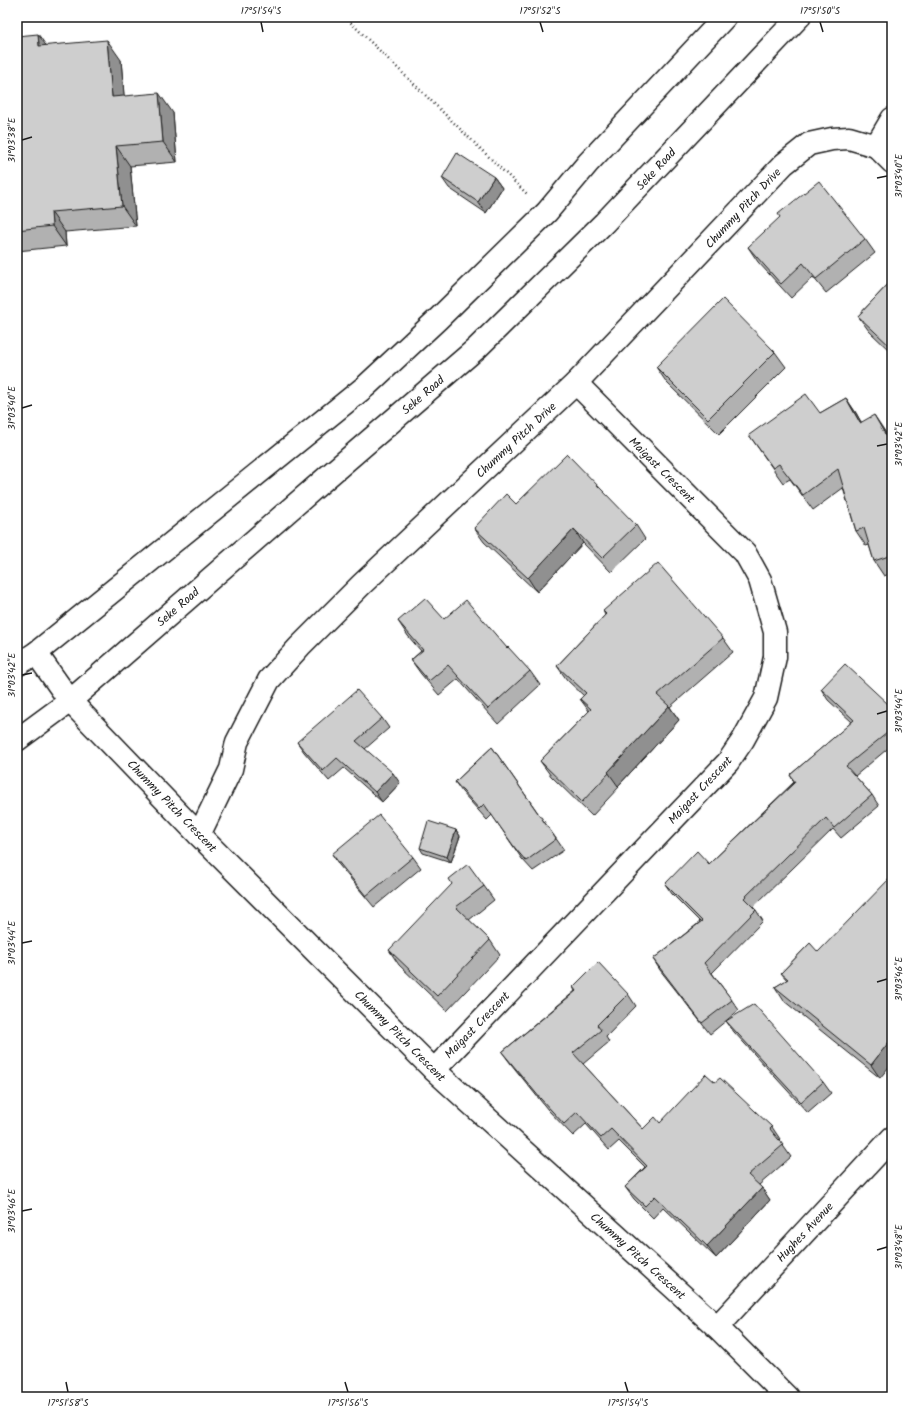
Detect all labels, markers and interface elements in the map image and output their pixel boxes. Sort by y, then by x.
text: 17°51'54"S [241,3,282,19]
text: 17°51'52"S [520,3,561,19]
text: 17°51'50"S [800,3,841,19]
text: 31°03'38"E [4,116,20,163]
street label: Seke Road [632,143,682,195]
text: 31°03'40"E [891,153,907,198]
street label: Chummy Pitch Drive [701,163,786,253]
street label: Seke Road [398,371,450,420]
text: 31°03'40"E [4,385,20,430]
street label: Chummy Pitch Drive [472,397,561,483]
text: 31°03'42"E [891,420,907,466]
street label: Maigast Crescent [624,433,699,508]
street label: Seke Road [153,583,205,632]
text: 31°03'42"E [4,651,20,697]
text: 31°03'44"E [891,688,907,733]
street label: Maigast Crescent [664,752,737,829]
street label: Chummy Pitch Crescent [122,756,221,857]
text: 31°03'44"E [4,920,20,965]
text: 31°03'46"E [891,956,907,1001]
street label: Chummy Pitch Crescent [349,986,450,1087]
street label: Maigast Crescent [440,987,515,1063]
text: 31°03'46"E [4,1188,20,1233]
street label: Hughes Avenue [772,1197,839,1267]
street label: Chummy Pitch Crescent [586,1208,690,1305]
text: 31°03'48"E [891,1223,907,1270]
text: 17°51'58"S [47,1395,89,1411]
text: 17°51'56"S [328,1395,369,1411]
text: 17°51'54"S [608,1395,649,1411]

